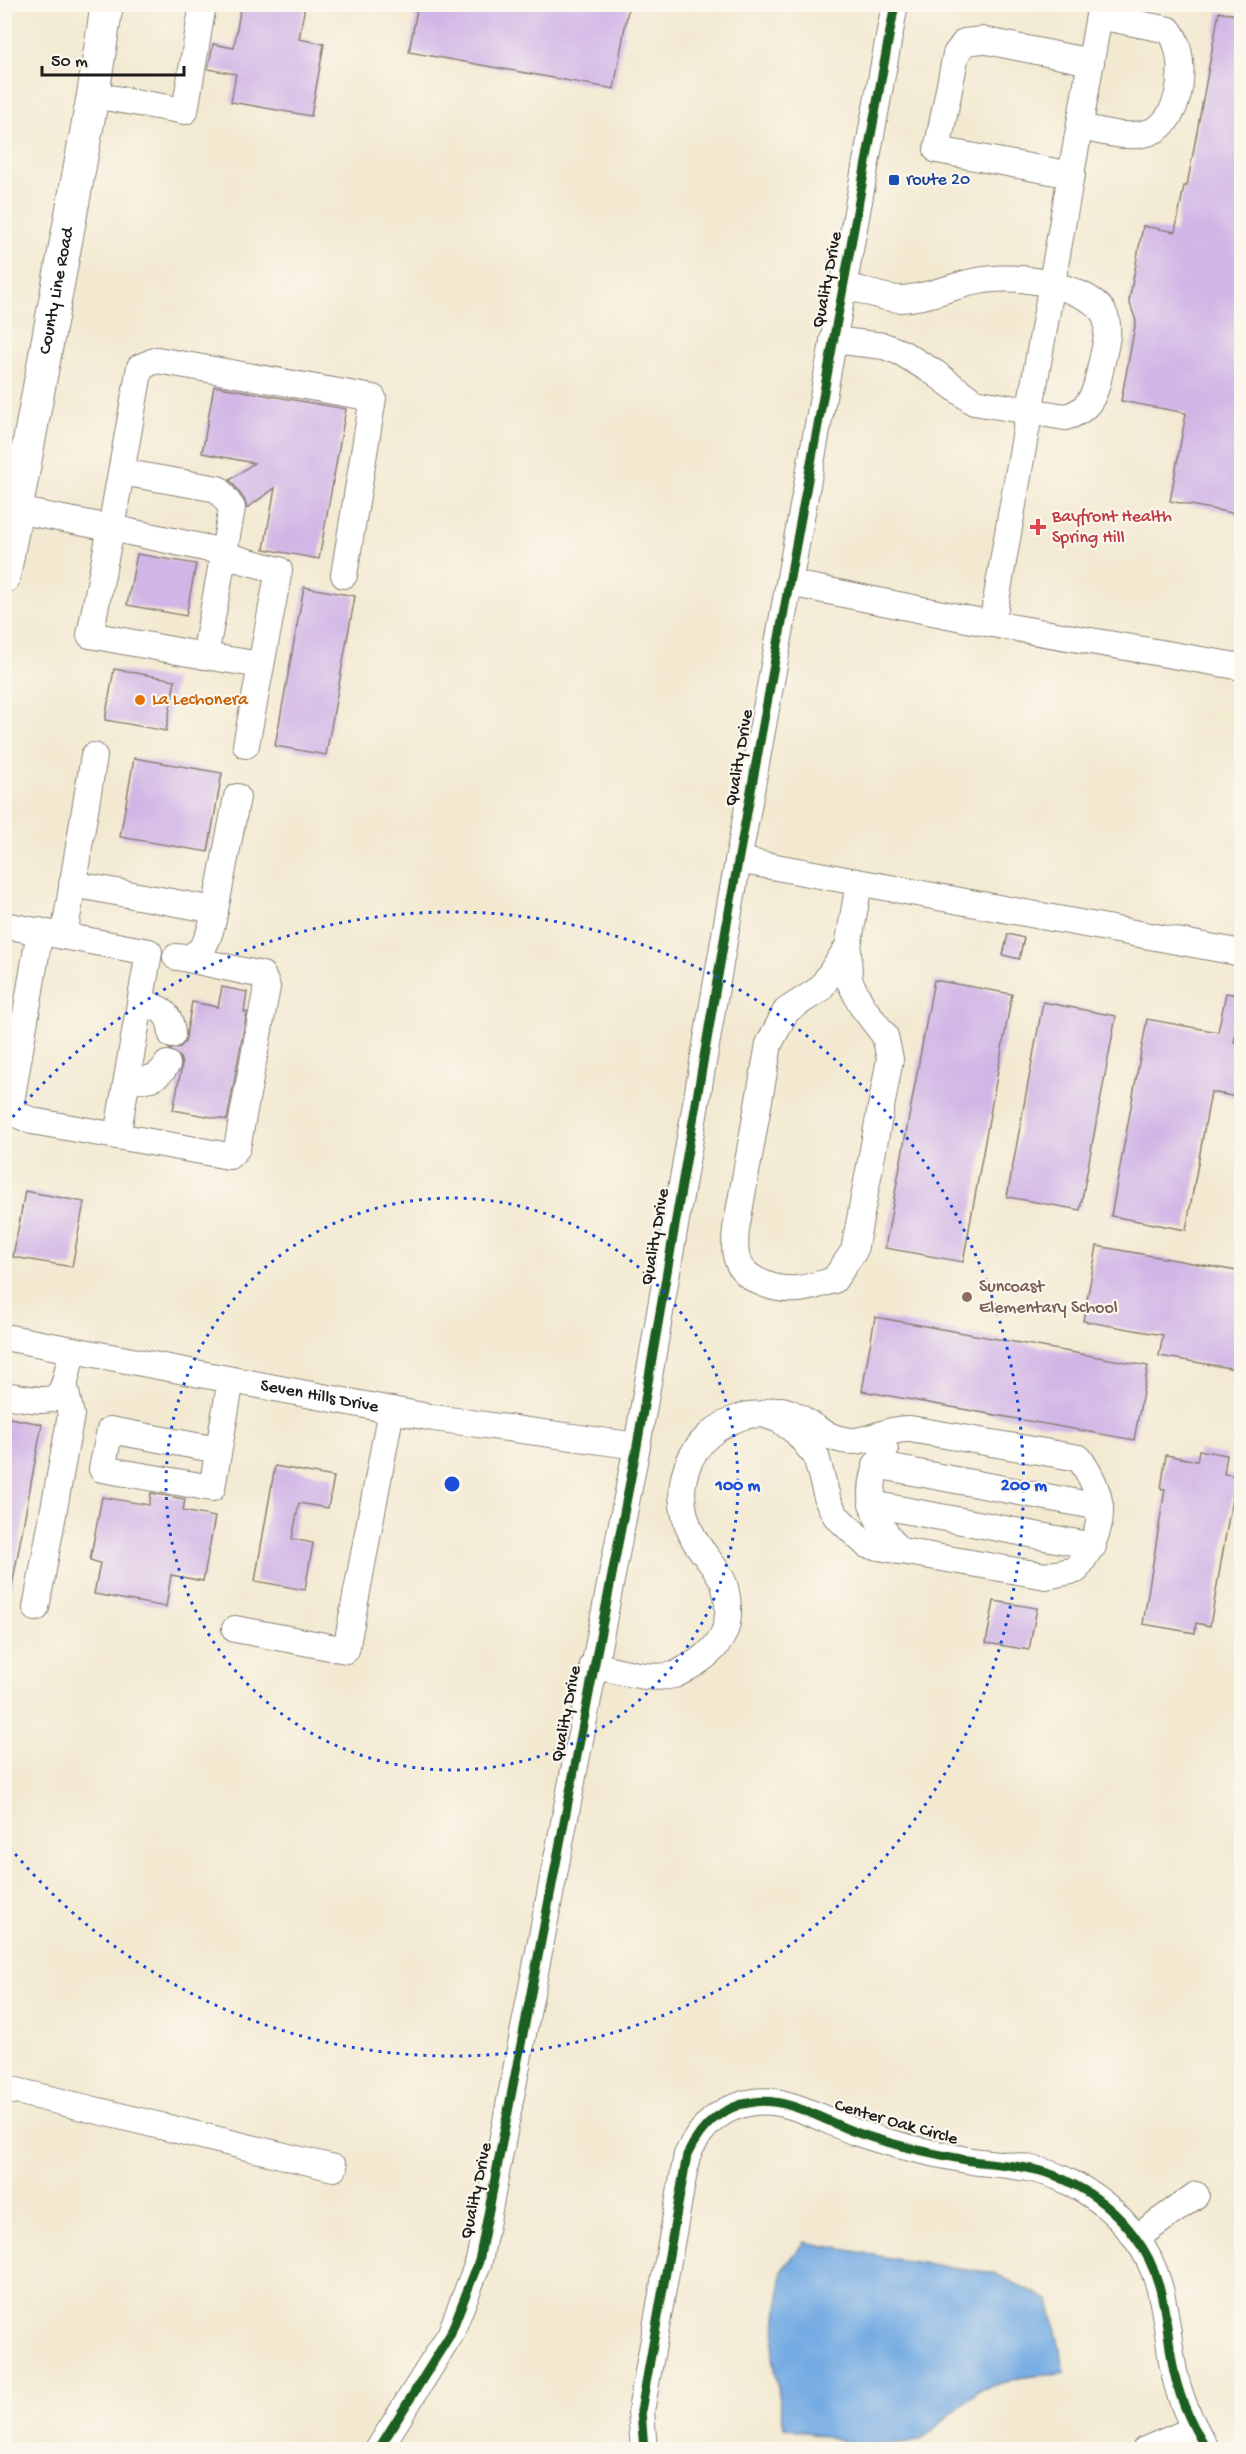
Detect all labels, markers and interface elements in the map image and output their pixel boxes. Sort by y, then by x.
scale bar [42,39,184,77]
text: 50 m [51,52,88,73]
place label: route 20 [906,170,970,191]
marker: route 20 [887,173,901,187]
street label: County Line Road [35,224,79,356]
street label: Quality Drive [808,229,848,330]
place label: Bayfront Health Spring Hill [1051,507,1172,549]
marker: Bayfront Health Spring Hill [1029,518,1047,536]
place label: La Lechonera [152,690,249,711]
marker: La Lechonera [133,693,147,707]
street label: Quality Drive [721,707,759,808]
street label: Quality Drive [637,1186,675,1287]
place label: Suncoast Elementary School [979,1277,1118,1319]
marker: Suncoast Elementary School [960,1290,974,1304]
street label: Seven Hills Drive [259,1375,381,1418]
centre of rings [442,1474,462,1494]
text: 100 m [715,1476,761,1497]
text: 200 m [1001,1476,1047,1497]
street label: Quality Drive [547,1663,587,1764]
street label: Center Oak Circle [832,2095,961,2151]
street label: Quality Drive [457,2140,498,2241]

